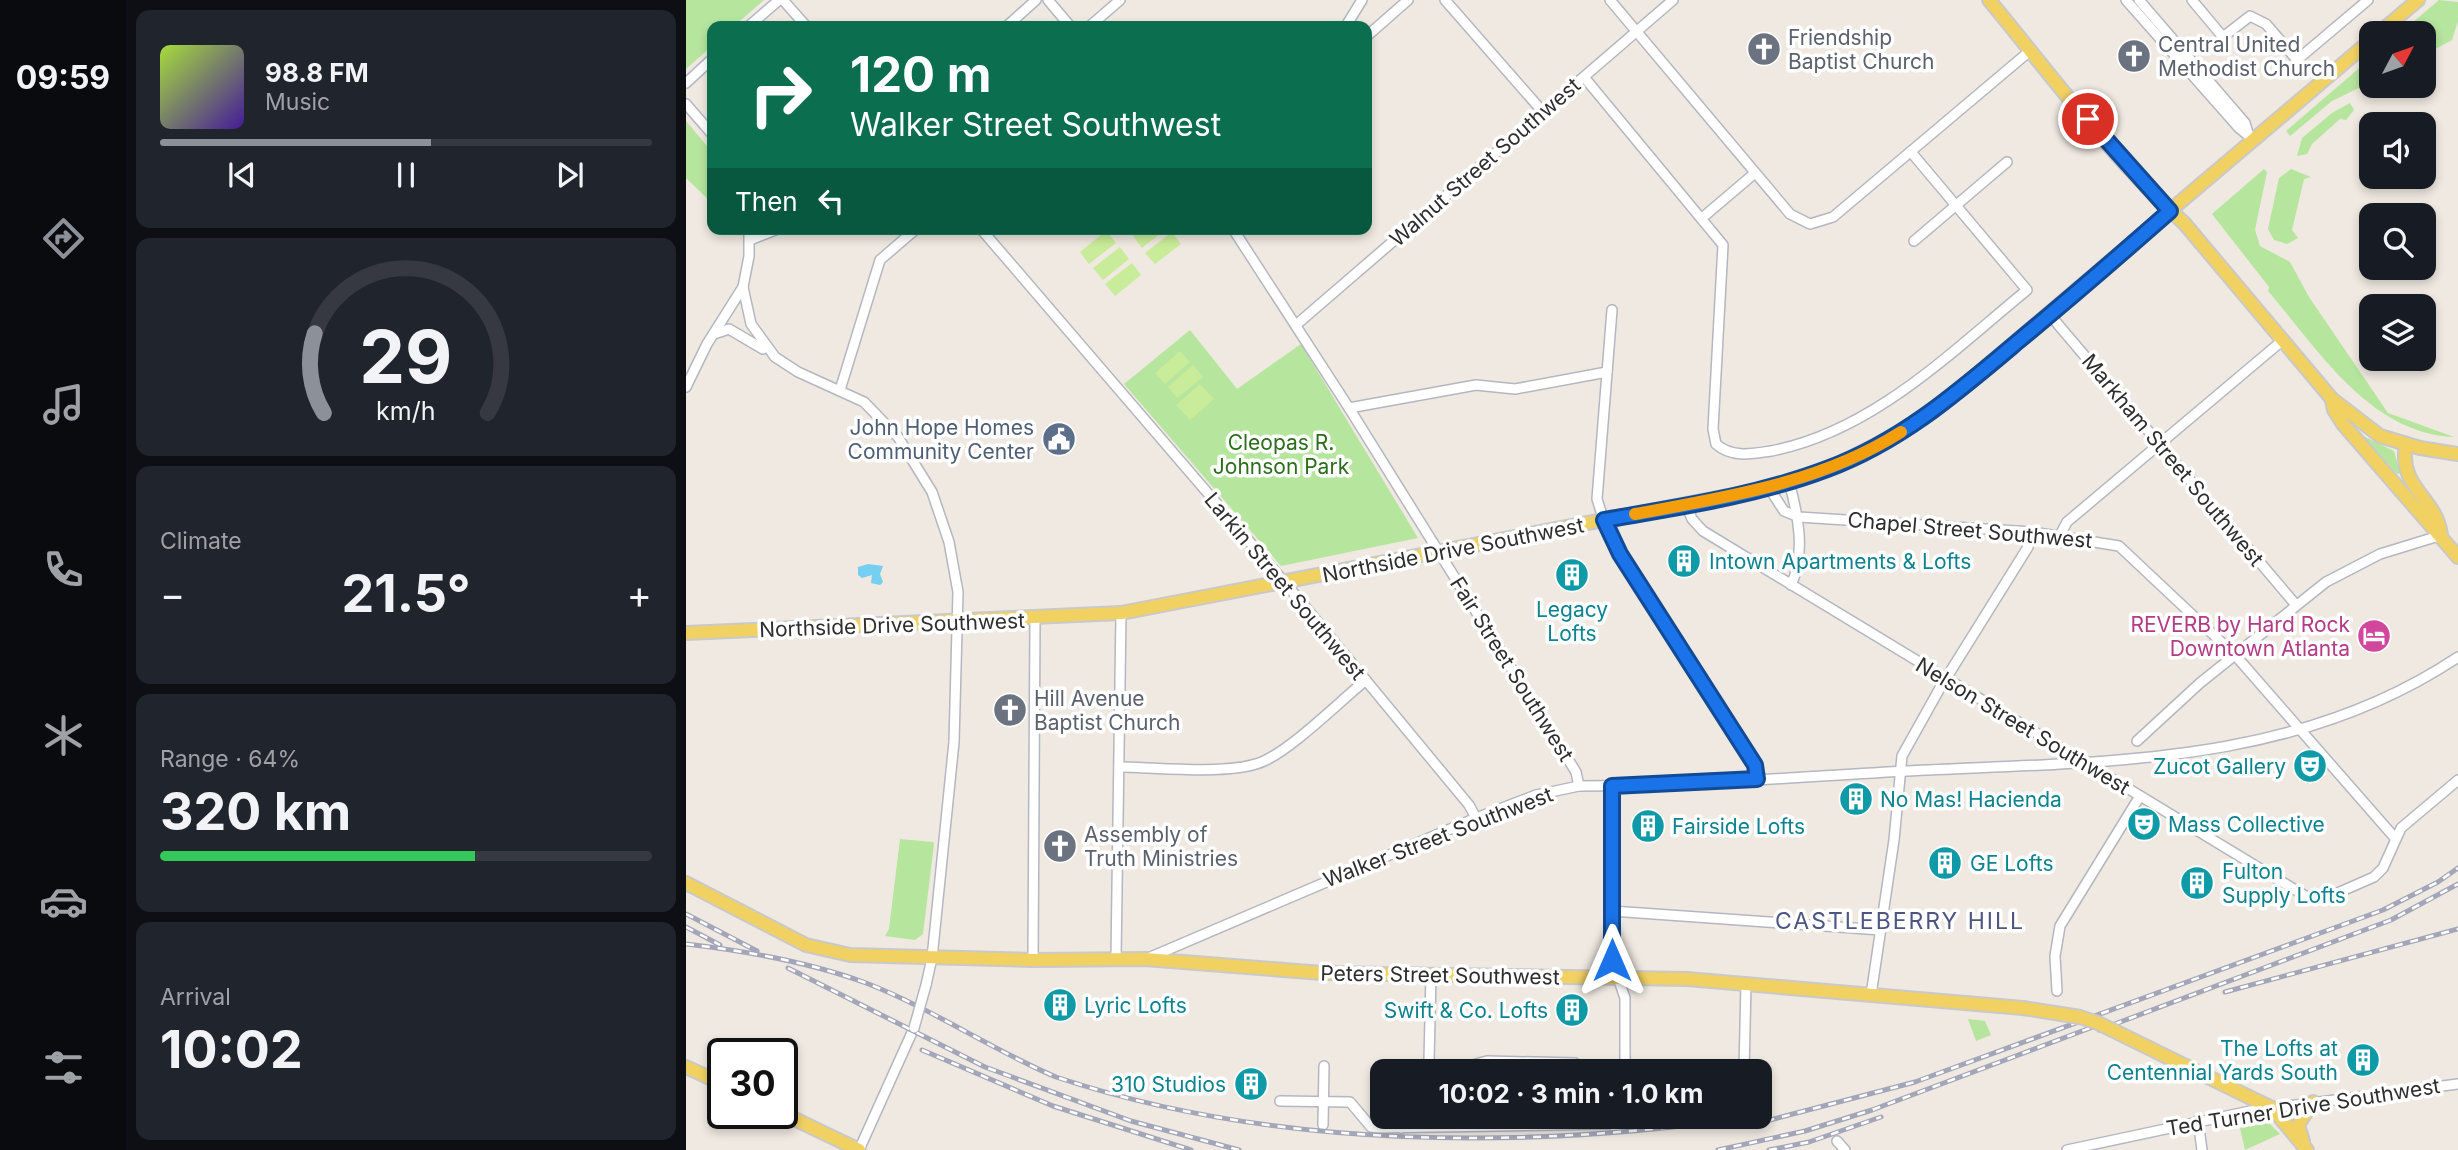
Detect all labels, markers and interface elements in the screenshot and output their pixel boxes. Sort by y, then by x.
north arrow [2359,21,2436,98]
map controls [2359,21,2436,371]
place label: Friendship Baptist Church [1788,25,1934,74]
church icon: Friendship Baptist Church [1745,30,1783,68]
place label: Central United Methodist Church [2158,32,2335,81]
church icon: Central United Methodist Church [2115,37,2153,75]
text: 120 m [850,45,991,104]
icon: right [735,49,826,140]
text: 98.8 FM [265,57,369,88]
text: 09:59 [16,58,110,97]
street label: Walnut Street Southwest [1385,72,1585,251]
text: Music [265,88,330,116]
pin [2058,89,2118,149]
icon: arrive [2069,100,2107,138]
text: Walker Street Southwest [850,105,1221,144]
button: sound [2359,112,2436,189]
icon: previous [223,156,261,194]
icon: pause [387,156,425,194]
icon: next [551,156,589,194]
icon: left [812,182,850,220]
text: Then [735,186,798,217]
button: search [2359,203,2436,280]
icon: directions [39,214,88,263]
button: layers [2359,294,2436,371]
text: 29 [359,312,453,401]
street label: Markham Street Southwest [2077,349,2269,571]
icon: music [39,380,88,429]
text: km/h [376,396,436,426]
place label: John Hope Homes Community Center [848,415,1034,464]
public building icon: John Hope Homes Community Center [1040,420,1078,458]
park label: Cleopas R. Johnson Park [1213,430,1350,479]
street label: Larkin Street Southwest [1199,487,1371,685]
street label: Chapel Street Southwest [1847,507,2094,553]
street label: Northside Drive Southwest [1320,512,1586,588]
text: Climate [160,527,242,555]
building icon: Intown Apartments & Lofts [1665,542,1703,580]
icon: phone [39,545,88,594]
place label: Intown Apartments & Lofts [1709,549,1971,574]
building icon: Legacy Lofts [1553,556,1591,594]
text: 21.5° [341,562,471,625]
text: − [160,571,185,617]
text: + [627,571,652,617]
street label: Fair Street Southwest [1445,572,1579,766]
place label: Legacy Lofts [1536,597,1608,646]
street label: Northside Drive Southwest [759,608,1025,642]
place label: REVERB by Hard Rock Downtown Atlanta [2130,612,2350,661]
hotel icon: REVERB by Hard Rock Downtown Atlanta [2355,617,2393,655]
street label: Nelson Street Southwest [1912,652,2135,800]
place label: Hill Avenue Baptist Church [1034,686,1180,735]
church icon: Hill Avenue Baptist Church [991,691,1029,729]
icon: climate [39,711,88,760]
text: Range · 64% [160,745,300,773]
theatre icon: Zucot Gallery [2291,747,2329,785]
place label: Zucot Gallery [2153,754,2286,779]
text: 320 km [160,780,351,843]
building icon: No Mas! Hacienda [1837,780,1875,818]
street label: Walker Street Southwest [1320,782,1556,892]
place label: No Mas! Hacienda [1880,787,2062,812]
theatre icon: Mass Collective [2125,805,2163,843]
building icon: Fairside Lofts [1629,807,1667,845]
place label: Mass Collective [2168,812,2325,837]
place label: Fairside Lofts [1672,814,1805,839]
place label: Assembly of Truth Ministries [1084,822,1238,871]
church icon: Assembly of Truth Ministries [1041,827,1079,865]
building icon: GE Lofts [1926,844,1964,882]
place label: GE Lofts [1970,851,2053,876]
place label: Fulton Supply Lofts [2222,859,2346,908]
building icon: Fulton Supply Lofts [2178,864,2216,902]
icon: car [39,877,88,926]
district label: CASTLEBERRY HILL [1775,907,2025,935]
position arrow [1575,923,1649,997]
street label: Peters Street Southwest [1320,960,1560,990]
text: Arrival [160,983,231,1011]
building icon: Lyric Lofts [1041,986,1079,1024]
building icon: Swift & Co. Lofts [1553,991,1591,1029]
place label: Lyric Lofts [1084,993,1187,1018]
place label: Swift & Co. Lofts [1384,998,1548,1023]
text: 10:02 [160,1018,303,1081]
place label: The Lofts at Centennial Yards South [2107,1036,2338,1085]
speed limit sign: 30 [707,1038,798,1129]
building icon: The Lofts at Centennial Yards South [2344,1041,2382,1079]
icon: filters [39,1043,88,1092]
building icon: 310 Studios [1232,1065,1270,1103]
place label: 310 Studios [1111,1072,1226,1097]
street label: Ted Turner Drive Southwest [2164,1073,2442,1141]
text: 10:02 · 3 min · 1.0 km [1439,1078,1703,1109]

